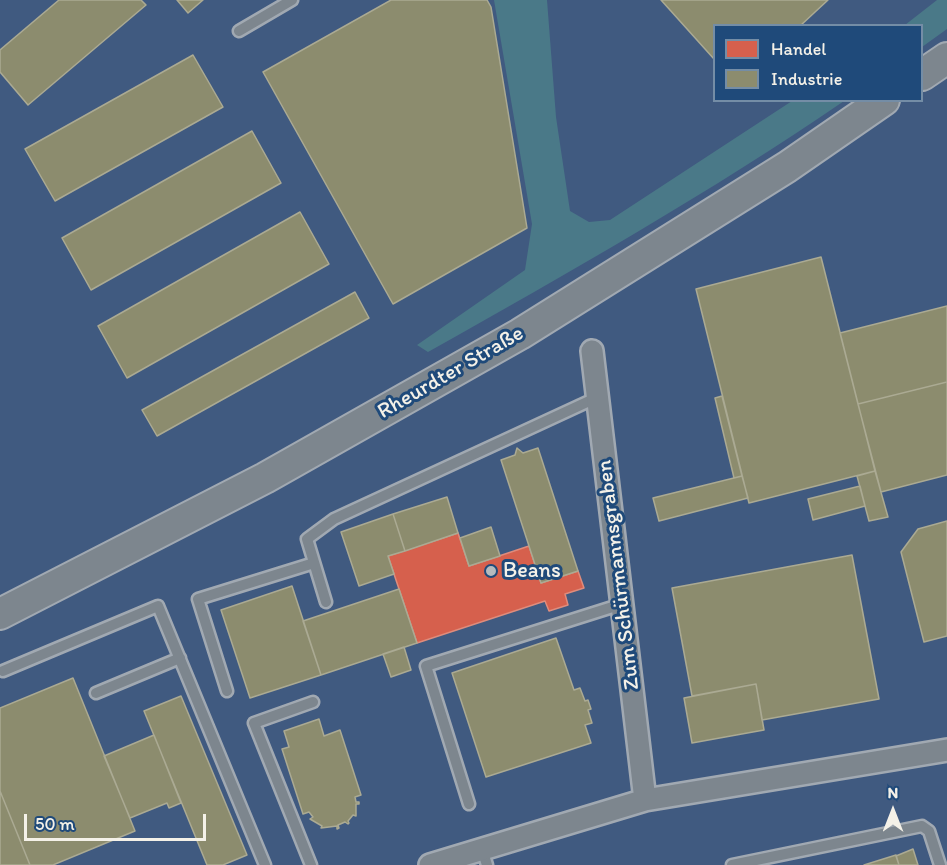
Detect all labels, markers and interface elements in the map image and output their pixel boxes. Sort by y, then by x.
legend [713,24,923,102]
text: Handel [771,38,826,60]
text: Industrie [771,68,842,90]
street label: Rheurdter Straße [373,320,529,426]
street label: Zum Schürmannsgraben [592,459,646,691]
place label: Beans [503,558,561,584]
marker: Beans [484,564,498,578]
north arrow [863,781,923,841]
text: N [888,783,898,802]
scale bar [27,802,208,840]
text: 50 m [35,813,75,835]

